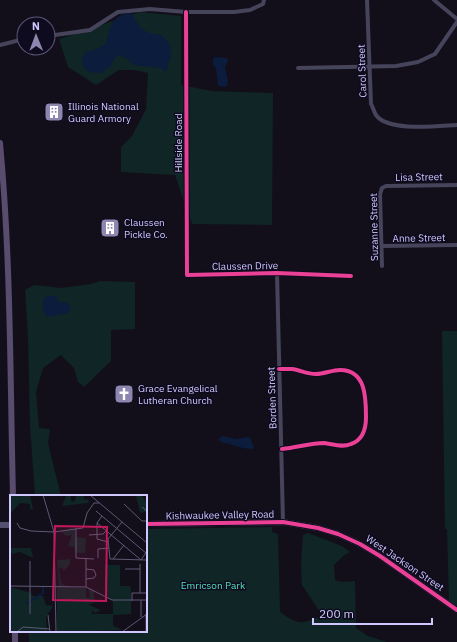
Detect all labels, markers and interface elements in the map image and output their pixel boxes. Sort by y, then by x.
north arrow [16,16,56,56]
text: N [32,19,40,33]
street label: Carol Street [355,44,369,98]
place label: Illinois National Guard Armory [68,100,139,125]
building icon: Illinois National Guard Armory [43,101,65,123]
street label: Hillside Road [172,114,185,172]
street label: Lisa Street [395,170,443,184]
street label: Suzanne Street [367,192,381,261]
place label: Claussen Pickle Co. [124,216,168,241]
building icon: Claussen Pickle Co. [99,217,121,239]
street label: Anne Street [392,231,446,245]
street label: Claussen Drive [212,259,279,273]
street label: Borden Street [264,366,280,429]
place label: Grace Evangelical Lutheran Church [138,382,218,407]
church icon: Grace Evangelical Lutheran Church [113,383,135,405]
inset map [10,495,147,632]
street label: Kishwaukee Valley Road [166,508,274,522]
street label: West Jackson Street [363,532,447,594]
park label: Emricson Park [181,579,246,592]
scale bar [313,600,432,626]
text: 200 m [319,606,354,621]

